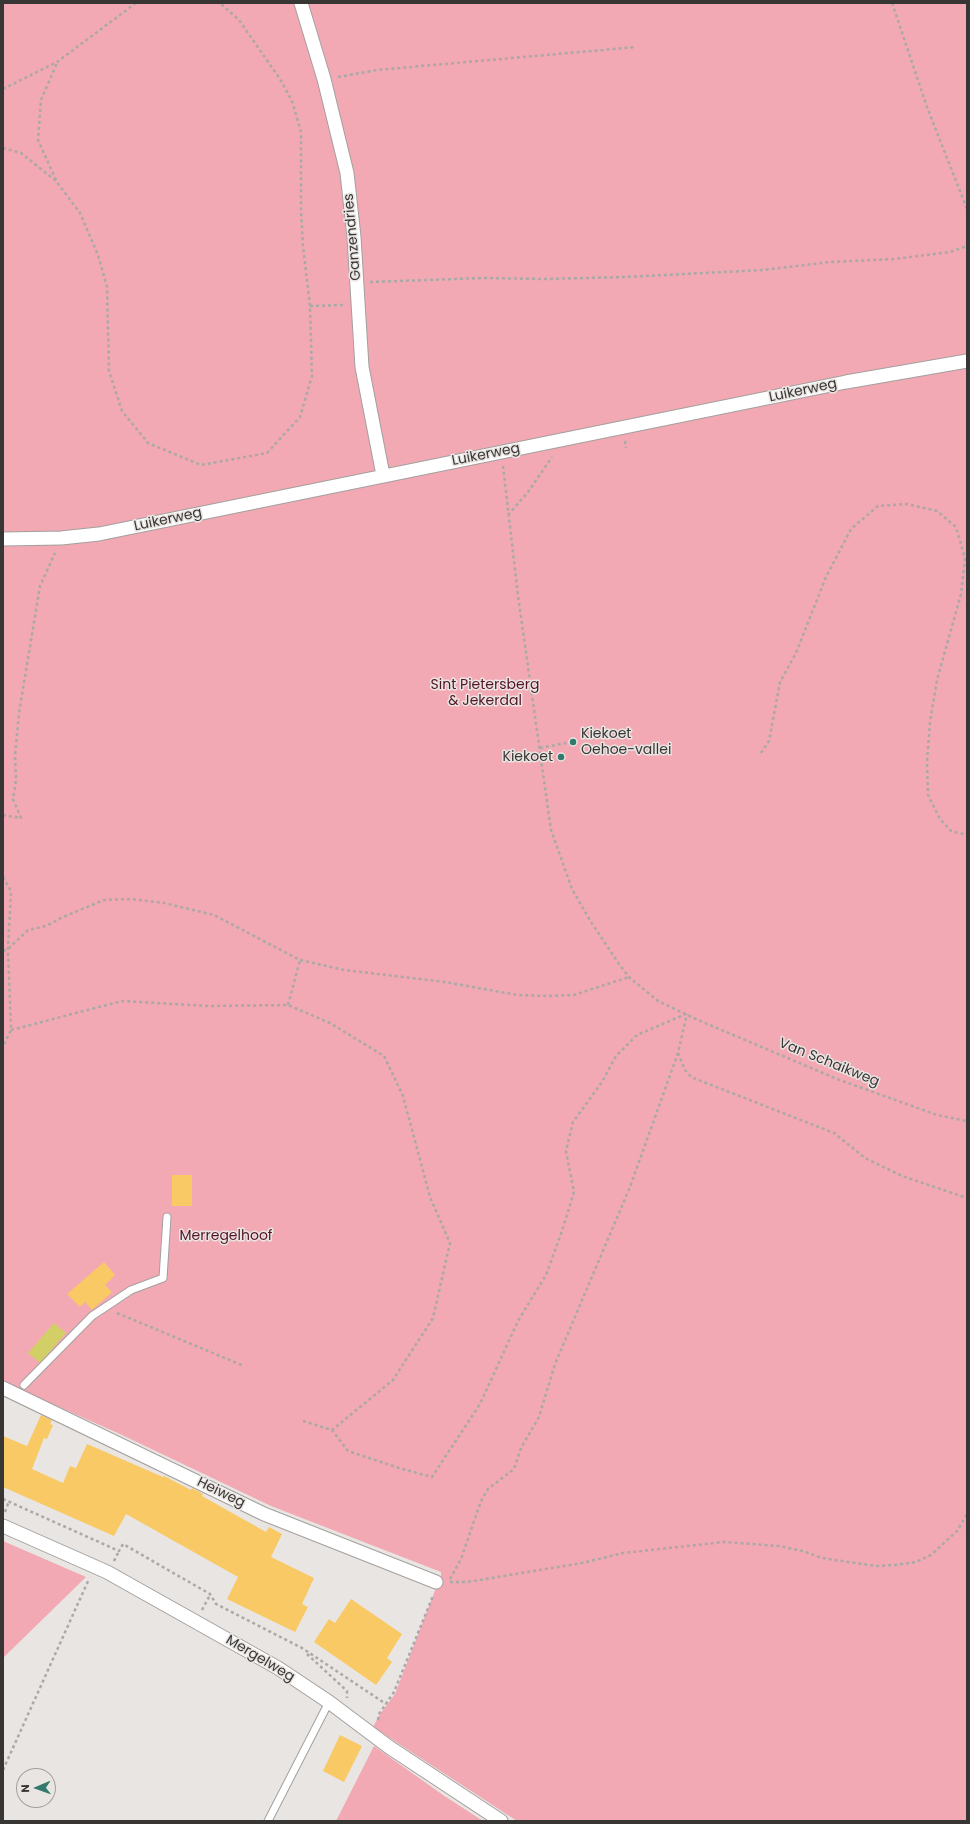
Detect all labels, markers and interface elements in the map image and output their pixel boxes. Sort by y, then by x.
street label: Ganzendries [341,193,365,281]
street label: Luikerweg [767,376,839,406]
street label: Luikerweg [450,440,522,470]
street label: Luikerweg [132,505,204,535]
park label: Sint Pietersberg & Jekerdal [431,677,539,710]
place label: Kiekoet Oehoe-vallei [581,726,671,758]
marker: Kiekoet Oehoe-vallei [568,737,578,747]
place label: Kiekoet [503,749,553,765]
marker: Kiekoet [556,752,566,762]
street label: Van Schaikweg [776,1035,882,1091]
park label: Merregelhoof [180,1228,272,1244]
street label: Heiweg [194,1474,248,1512]
street label: Mergelweg [223,1632,297,1686]
north arrow [16,1768,56,1808]
text: N [17,1784,33,1793]

